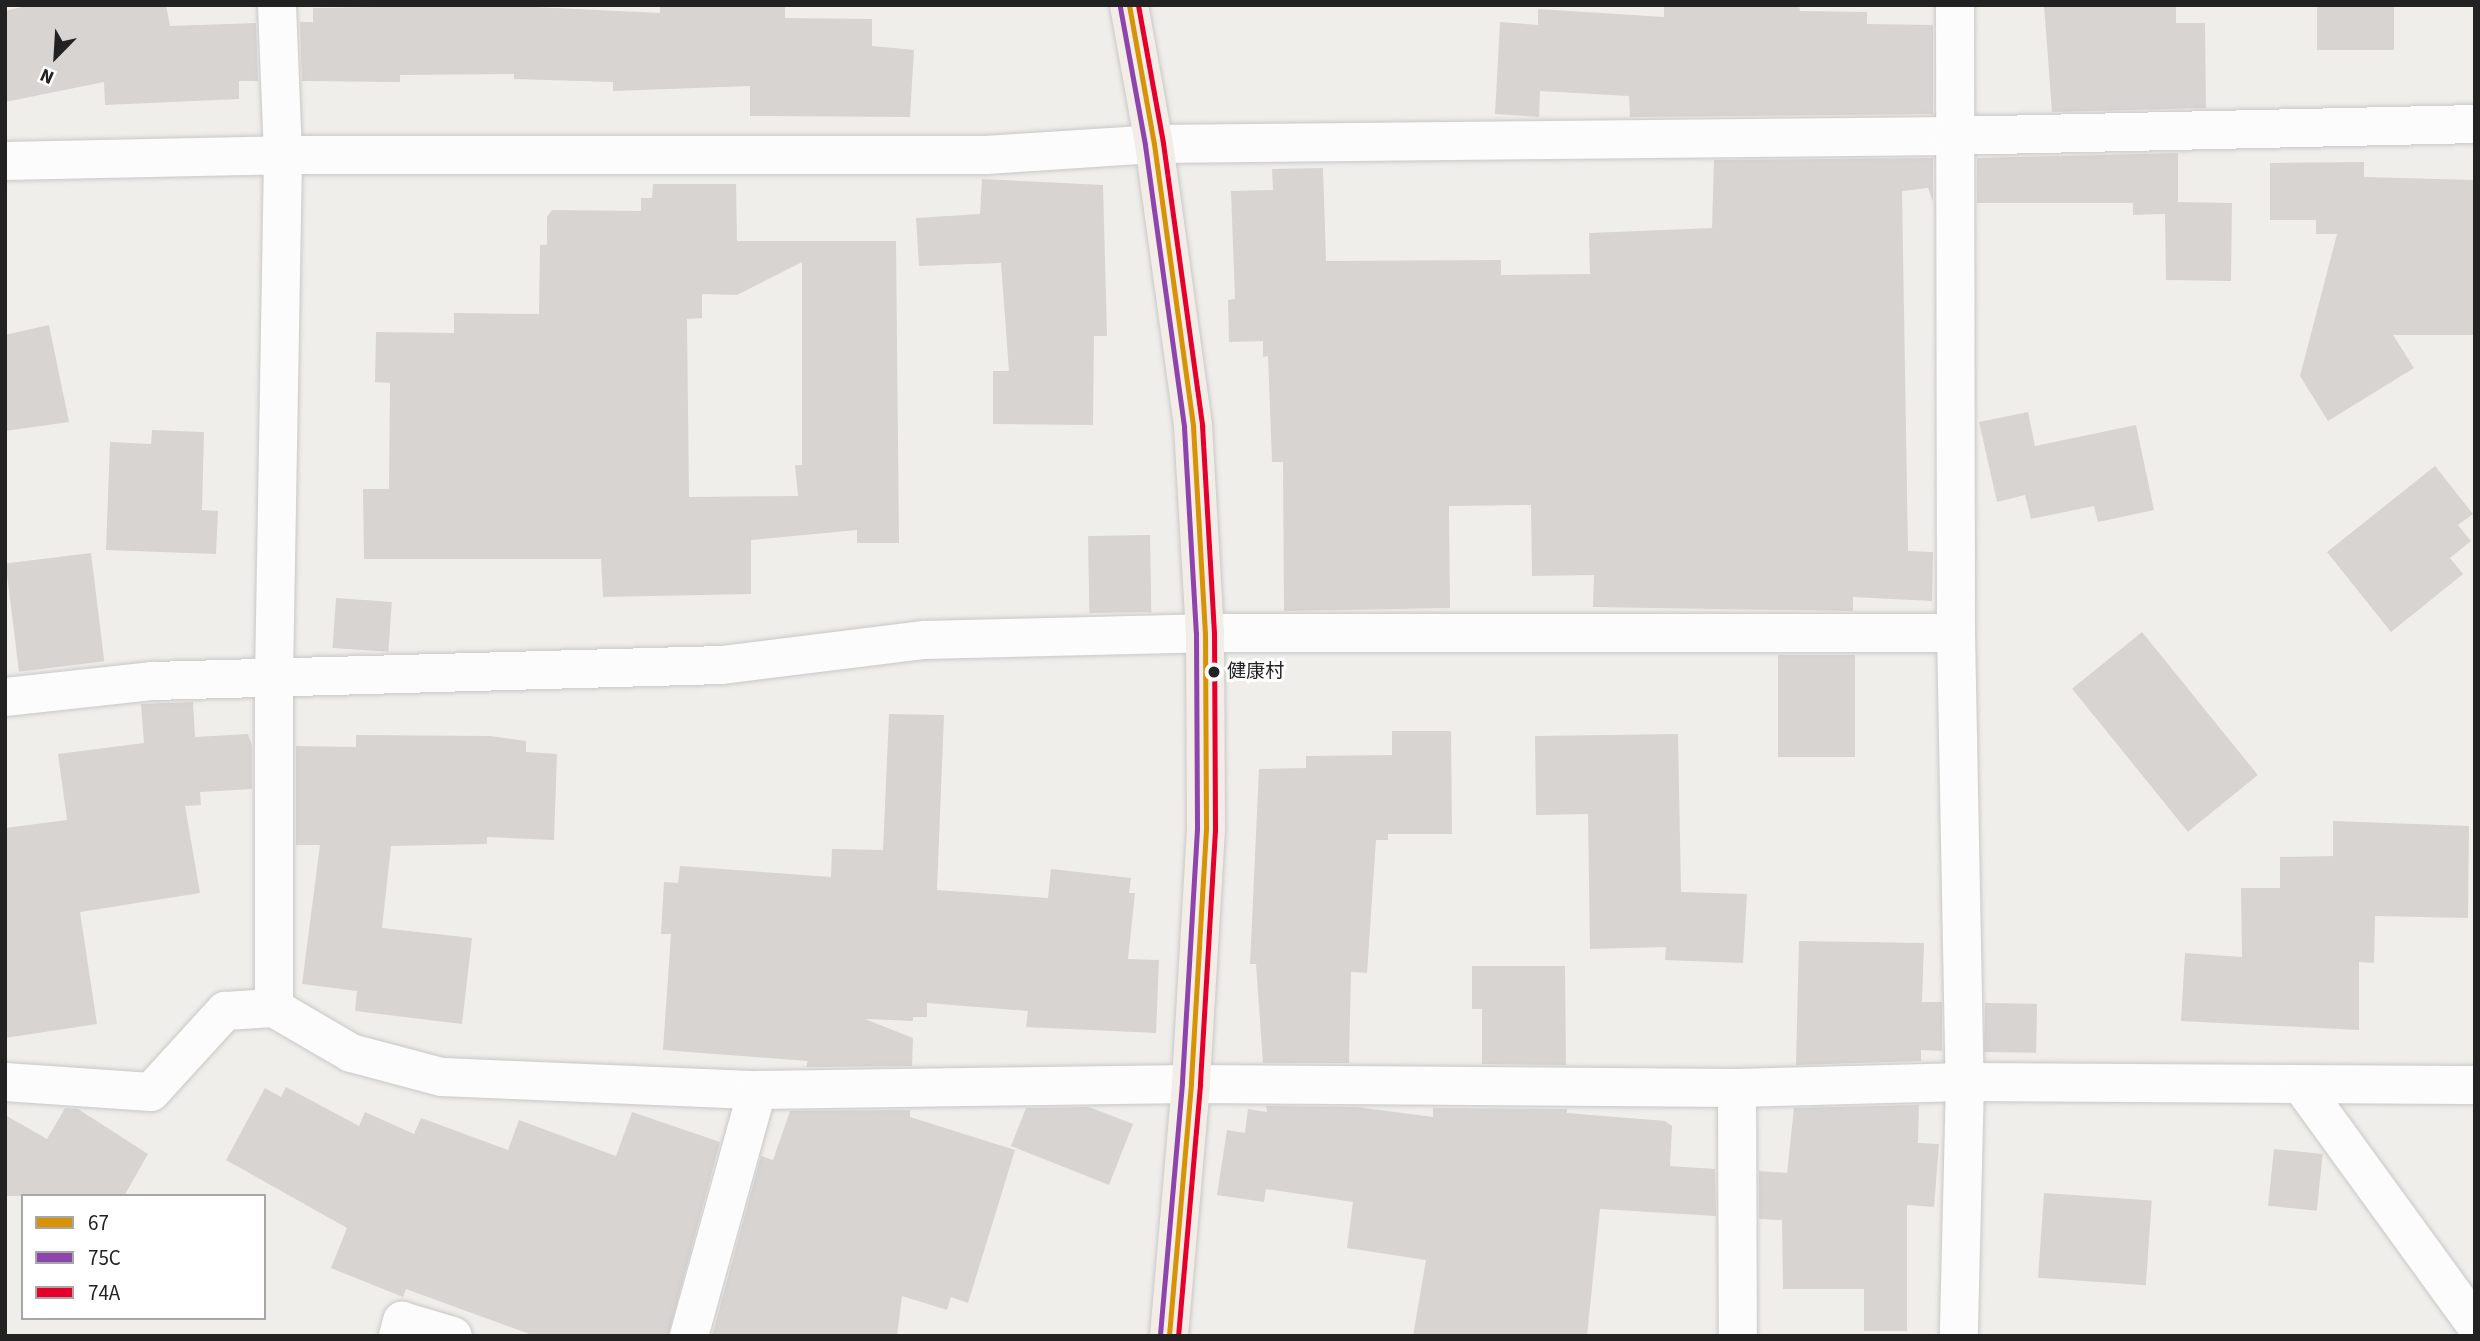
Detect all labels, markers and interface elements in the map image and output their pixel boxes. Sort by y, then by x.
north arrow [21,21,91,91]
text: N [36,61,59,91]
place label: 健康村 [1227,661,1284,683]
marker: 健康村 [1207,665,1221,679]
legend [21,1194,266,1320]
text: 67 [88,1208,109,1238]
text: 75C [88,1243,121,1273]
text: 74A [88,1278,120,1308]

